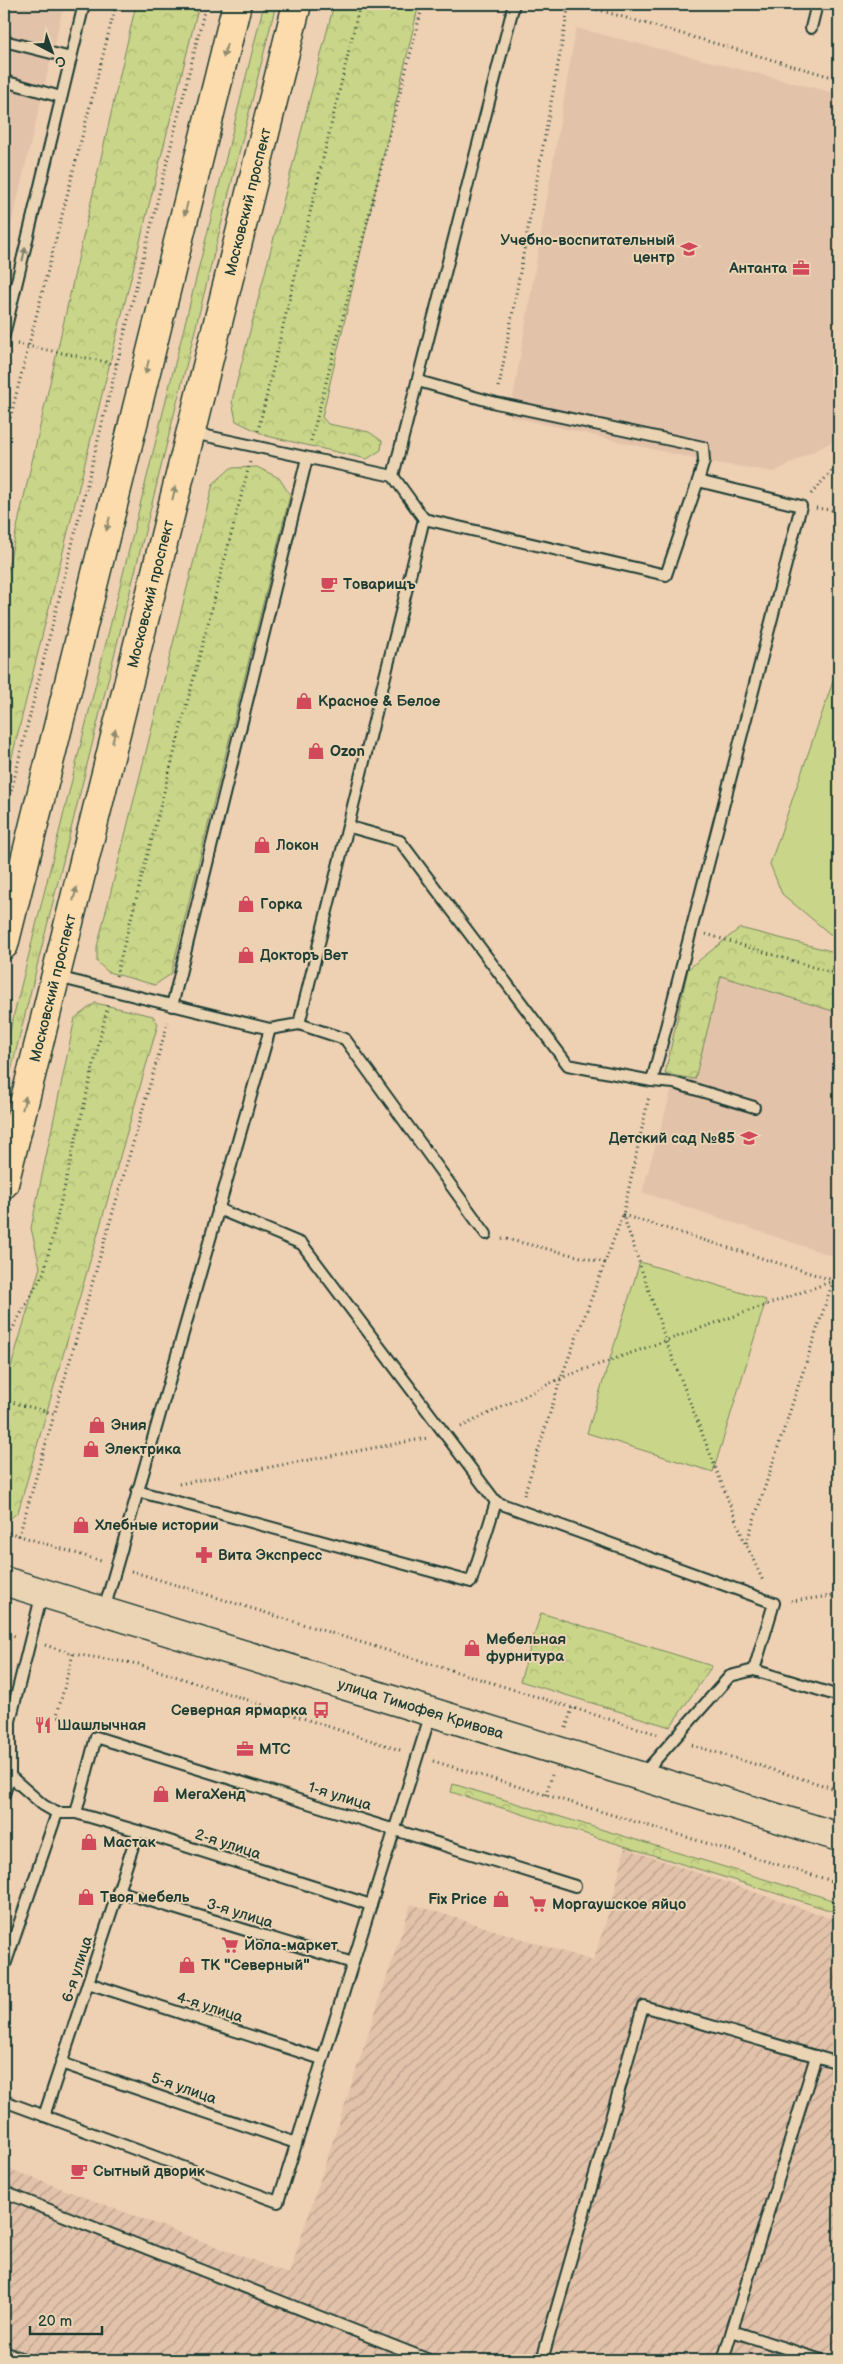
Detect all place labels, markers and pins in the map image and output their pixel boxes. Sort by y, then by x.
place label: Учебно-воспитательный центр [500,231,675,267]
school or university icon: Учебно-воспитательный центр [679,239,699,259]
office icon: Антанта [791,258,811,278]
place label: Антанта [728,259,787,278]
cafe icon: Товарищъ [319,574,339,594]
place label: Товарищъ [343,575,416,594]
shop icon: Красное & Белое [294,691,314,711]
place label: Красное & Белое [318,692,440,711]
shop icon: Ozon [306,741,326,761]
place label: Ozon [330,742,365,761]
shop icon: Локон [252,835,272,855]
place label: Локон [275,836,319,855]
shop icon: Горка [236,894,256,914]
place label: Горка [260,895,302,914]
shop icon: Докторъ Вет [236,945,256,965]
place label: Докторъ Вет [260,946,349,965]
school or university icon: Детский сад №85 [739,1128,759,1148]
place label: Детский сад №85 [609,1129,735,1148]
shop icon: Эния [87,1415,107,1435]
place label: Эния [111,1416,147,1435]
shop icon: Электрика [81,1439,101,1459]
place label: Электрика [105,1440,181,1459]
shop icon: Хлебные истории [71,1515,91,1535]
place label: Хлебные истории [94,1516,219,1535]
pharmacy icon: Вита Экспресс [194,1545,214,1565]
place label: Вита Экспресс [218,1546,323,1565]
place label: Мебельная фурнитура [486,1630,566,1666]
shop icon: Мебельная фурнитура [462,1638,482,1658]
bus stop icon: Северная ярмарка [311,1700,331,1720]
place label: Северная ярмарка [171,1701,307,1720]
restaurant icon: Шашлычная [33,1715,53,1735]
place label: Шашлычная [57,1716,146,1735]
office icon: МТС [235,1739,255,1759]
place label: МТС [259,1740,291,1759]
shop icon: МегаХенд [151,1784,171,1804]
place label: МегаХенд [175,1785,246,1804]
shop icon: Мастак [79,1832,99,1852]
place label: Мастак [103,1833,157,1852]
shop icon: Твоя мебель [76,1887,96,1907]
place label: Твоя мебель [100,1888,190,1907]
shop icon: Fix Price [491,1889,511,1909]
place label: Fix Price [428,1890,487,1909]
supermarket icon: Моргаушское яйцо [528,1894,548,1914]
place label: Моргаушское яйцо [552,1895,686,1914]
supermarket icon: Йола-маркет [220,1935,240,1955]
place label: Йола-маркет [244,1935,339,1955]
shop icon: ТК "Северный" [177,1955,197,1975]
place label: ТК "Северный" [201,1956,310,1975]
cafe icon: Сытный дворик [69,2161,89,2181]
place label: Сытный дворик [93,2162,206,2181]

